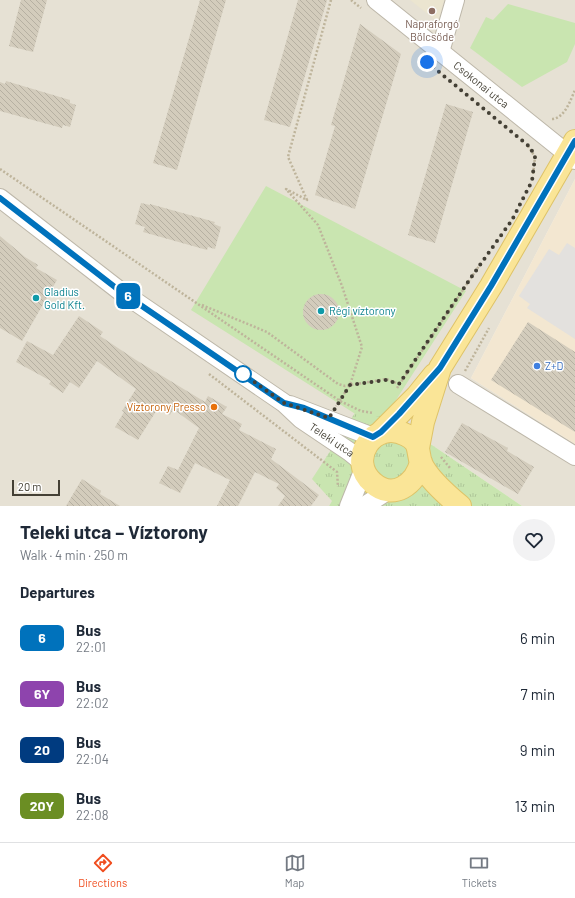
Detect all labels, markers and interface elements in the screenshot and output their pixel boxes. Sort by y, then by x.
marker: Napraforgó Bölcsőde [427,6,437,16]
place label: Napraforgó Bölcsőde [405,17,459,43]
your location [417,52,437,72]
street label: Csokonai utca [451,58,512,110]
line badge: 6 [115,283,141,309]
place label: Gladius Gold Kft. [44,285,85,311]
text: 6 [124,287,132,304]
marker: Gladius Gold Kft. [31,293,41,303]
place label: Régi víztorony [329,304,396,317]
marker: Régi víztorony [316,306,326,316]
place label: Z+D [545,359,564,372]
marker: Z+D [532,361,542,371]
unlabelled marker [234,365,252,383]
place label: Víztorony Presso [127,400,206,413]
marker: Víztorony Presso [209,402,219,412]
street label: Teleki utca [307,420,357,459]
scale bar [12,478,60,497]
text: 20 m [18,480,41,493]
button: heart [513,519,555,561]
text: Teleki utca – Víztorony [20,520,208,543]
text: Walk · 4 min · 250 m [20,547,128,563]
text: Departures [20,583,95,601]
text: Bus [76,621,101,639]
text: 6 [38,629,46,646]
text: 6 min [520,629,555,647]
text: 22:01 [76,639,106,655]
text: Bus [76,677,101,695]
text: 6Y [34,685,50,702]
text: 7 min [521,685,555,703]
text: 22:02 [76,695,109,711]
text: Bus [76,733,101,751]
text: 20 [34,741,50,758]
text: 9 min [520,741,555,759]
text: 22:04 [76,751,109,767]
text: Bus [76,789,101,807]
text: 20Y [30,797,54,814]
text: 13 min [515,797,555,815]
text: 22:08 [76,807,108,823]
tab: Directions [78,852,127,889]
tab: Map [284,852,306,889]
tab: Tickets [462,852,497,889]

